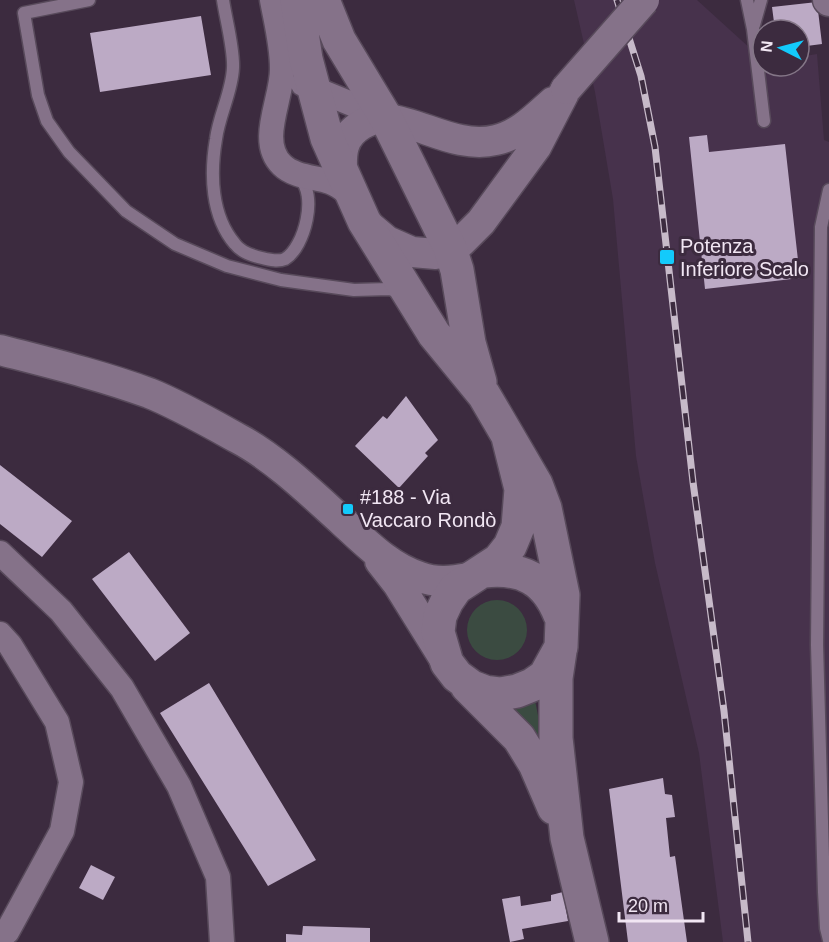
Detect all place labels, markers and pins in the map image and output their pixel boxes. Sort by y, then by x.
place label: Potenza Inferiore Scalo [680,235,809,280]
marker: Potenza Inferiore Scalo [658,248,676,266]
place label: #188 - Via Vaccaro Rondò [360,486,496,531]
marker: #188 - Via Vaccaro Rondò [341,502,355,516]

